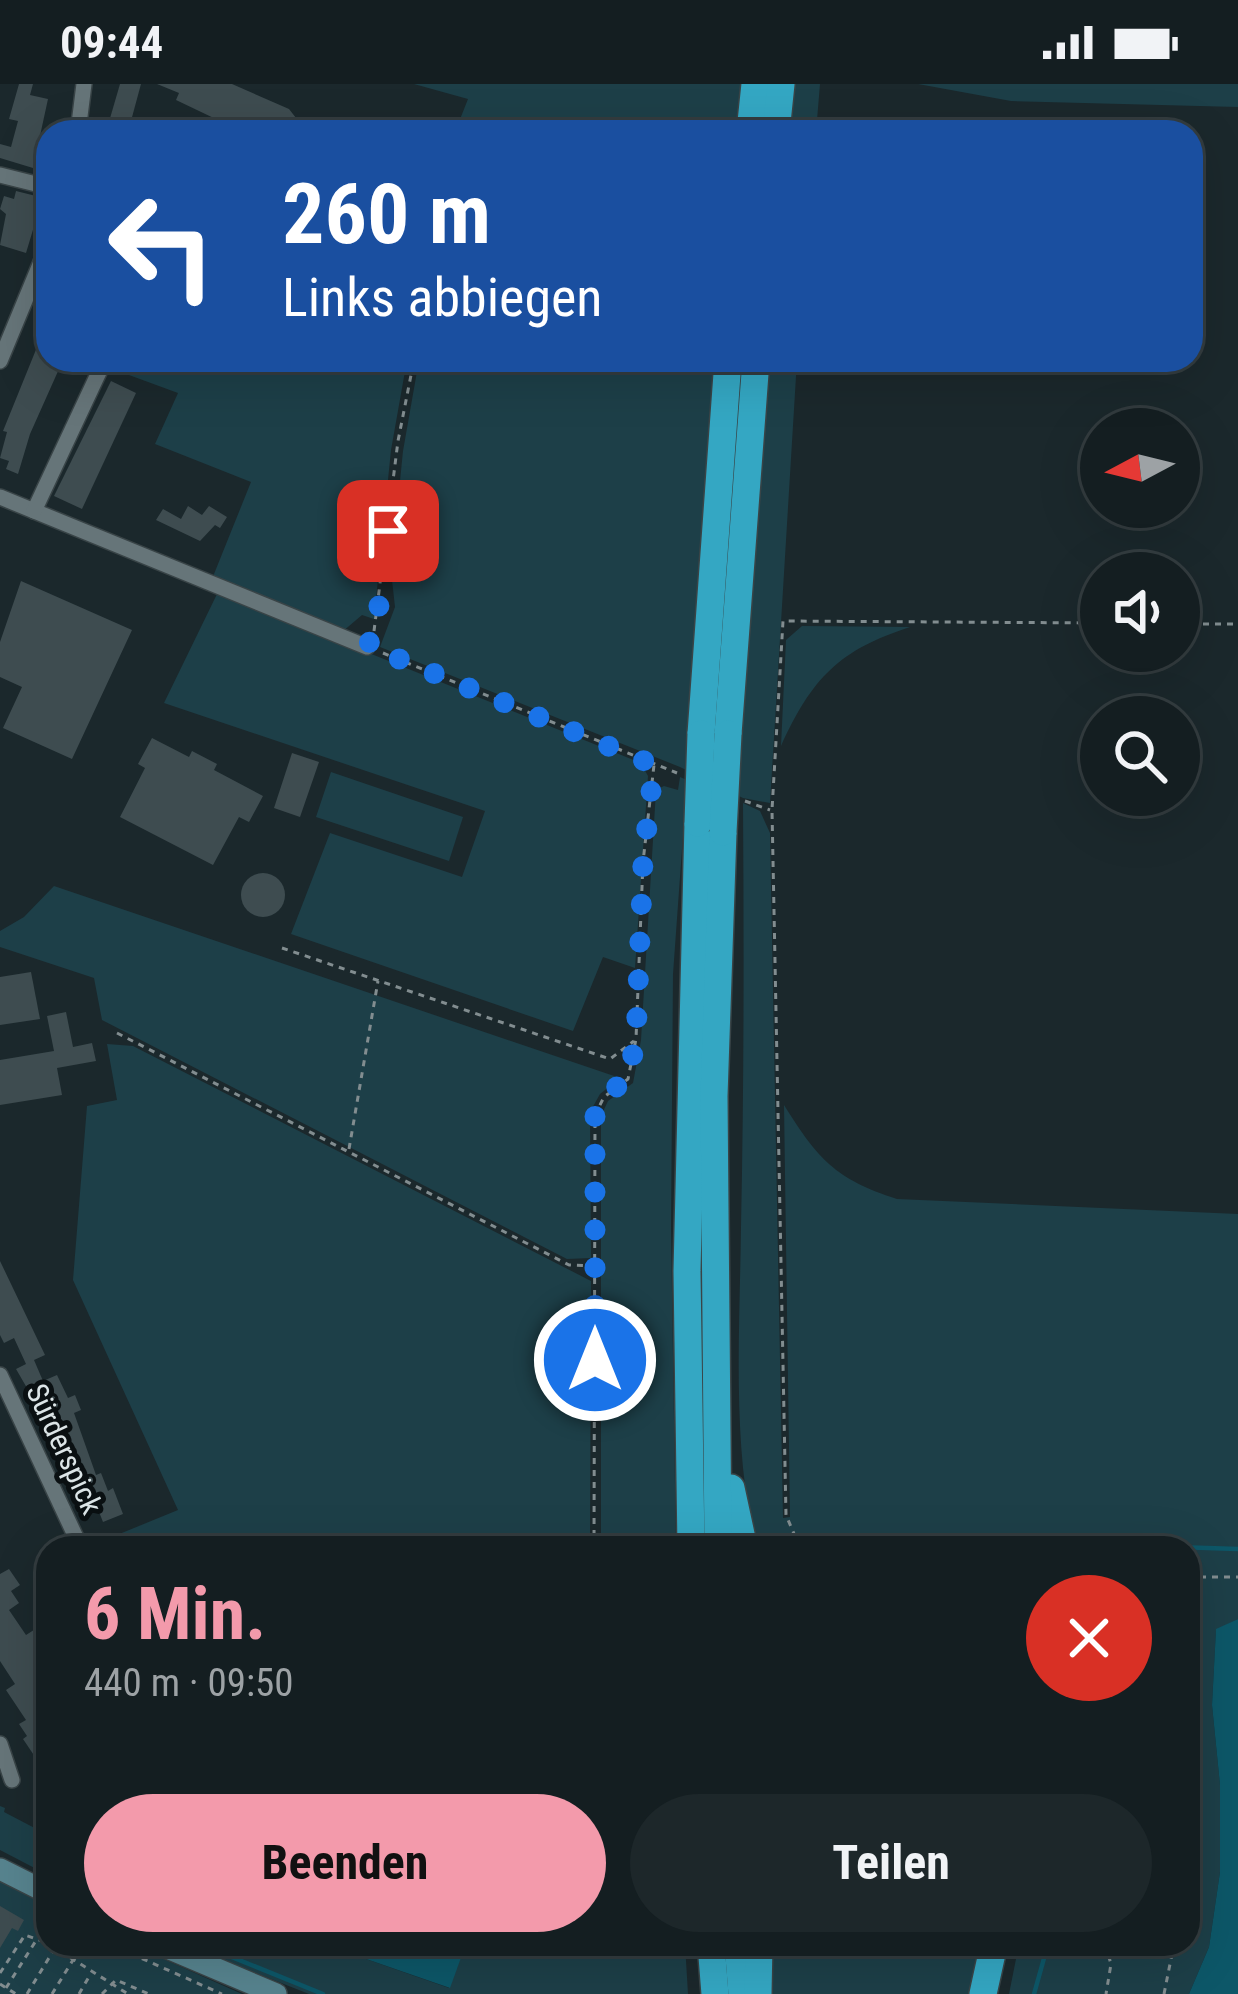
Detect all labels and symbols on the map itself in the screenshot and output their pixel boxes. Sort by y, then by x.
north arrow [1080,408,1200,528]
pin [337,480,439,582]
position arrow [532,1297,658,1423]
street label: Sürderspick [19,1378,110,1520]

